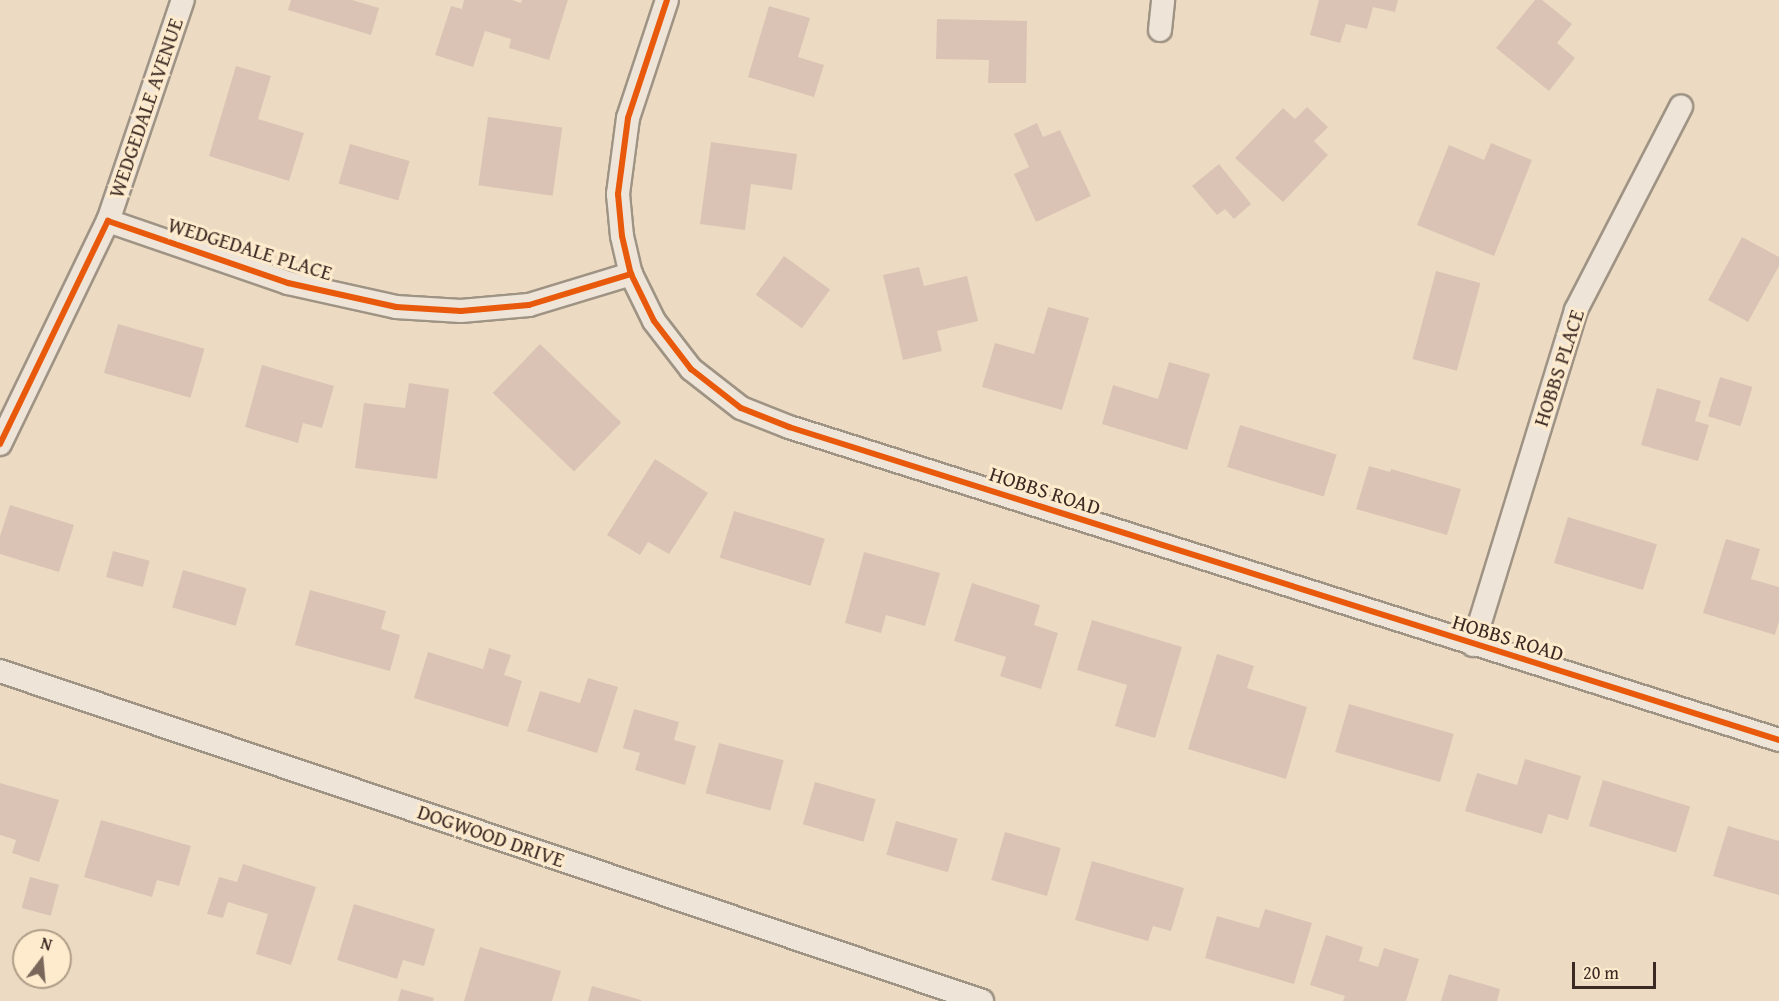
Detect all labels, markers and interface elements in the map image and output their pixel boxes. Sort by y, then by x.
street label: WEDGEDALE AVENUE [103,15,189,201]
street label: WEDGEDALE PLACE [165,212,335,286]
street label: HOBBS PLACE [1528,306,1590,430]
street label: HOBBS ROAD [986,461,1104,521]
street label: HOBBS ROAD [1449,609,1567,667]
street label: DOGWOOD DRIVE [414,799,568,873]
north arrow [12,929,72,989]
text: N [38,931,55,957]
scale bar [1575,950,1659,988]
text: 20 m [1583,959,1619,986]

